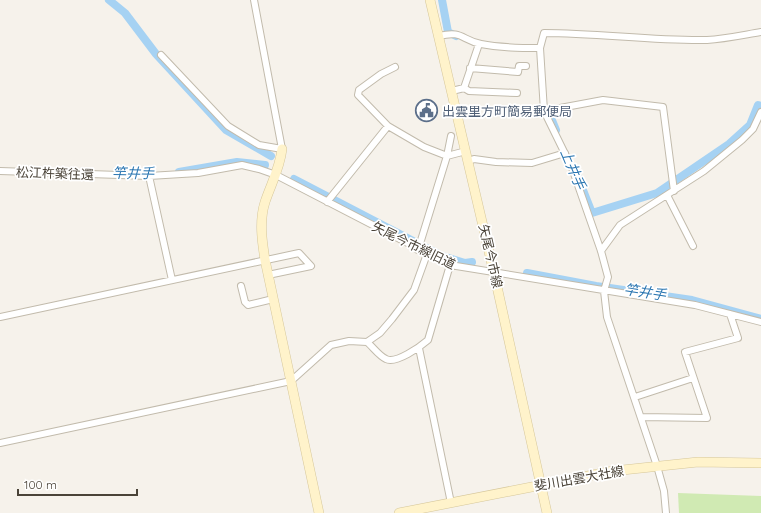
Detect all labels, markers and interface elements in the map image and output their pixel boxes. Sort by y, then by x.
public building icon: 出雲里方町簡易郵便局 [414,98,440,124]
place label: 出雲里方町簡易郵便局 [442,103,572,119]
water label: 上井手 [557,146,590,193]
street label: 松江杵築往還 [16,164,94,182]
water label: 竿井手 [112,164,155,182]
street label: 矢尾今市線旧道 [370,218,458,272]
street label: 矢尾今市線 [476,223,506,289]
water label: 竿井手 [623,280,668,304]
street label: 斐川出雲大社線 [533,462,625,494]
scale bar [18,471,137,497]
text: 100 m [24,477,57,492]

